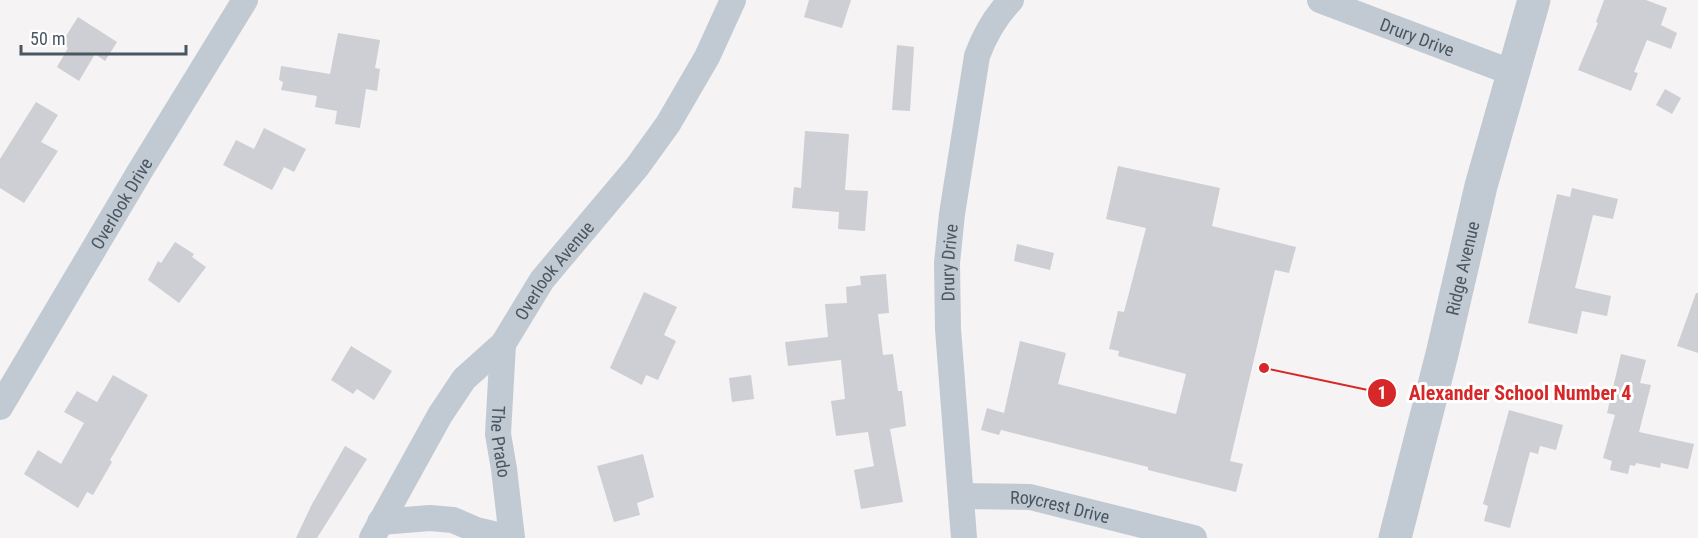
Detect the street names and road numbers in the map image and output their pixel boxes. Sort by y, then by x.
street label: Drury Drive [1377,13,1457,60]
street label: Overlook Drive [86,154,156,253]
street label: Overlook Avenue [510,216,598,323]
street label: Ridge Avenue [1441,219,1483,317]
street label: Drury Drive [936,223,961,302]
street label: The Prado [487,405,515,479]
street label: Roycrest Drive [1010,486,1112,527]

